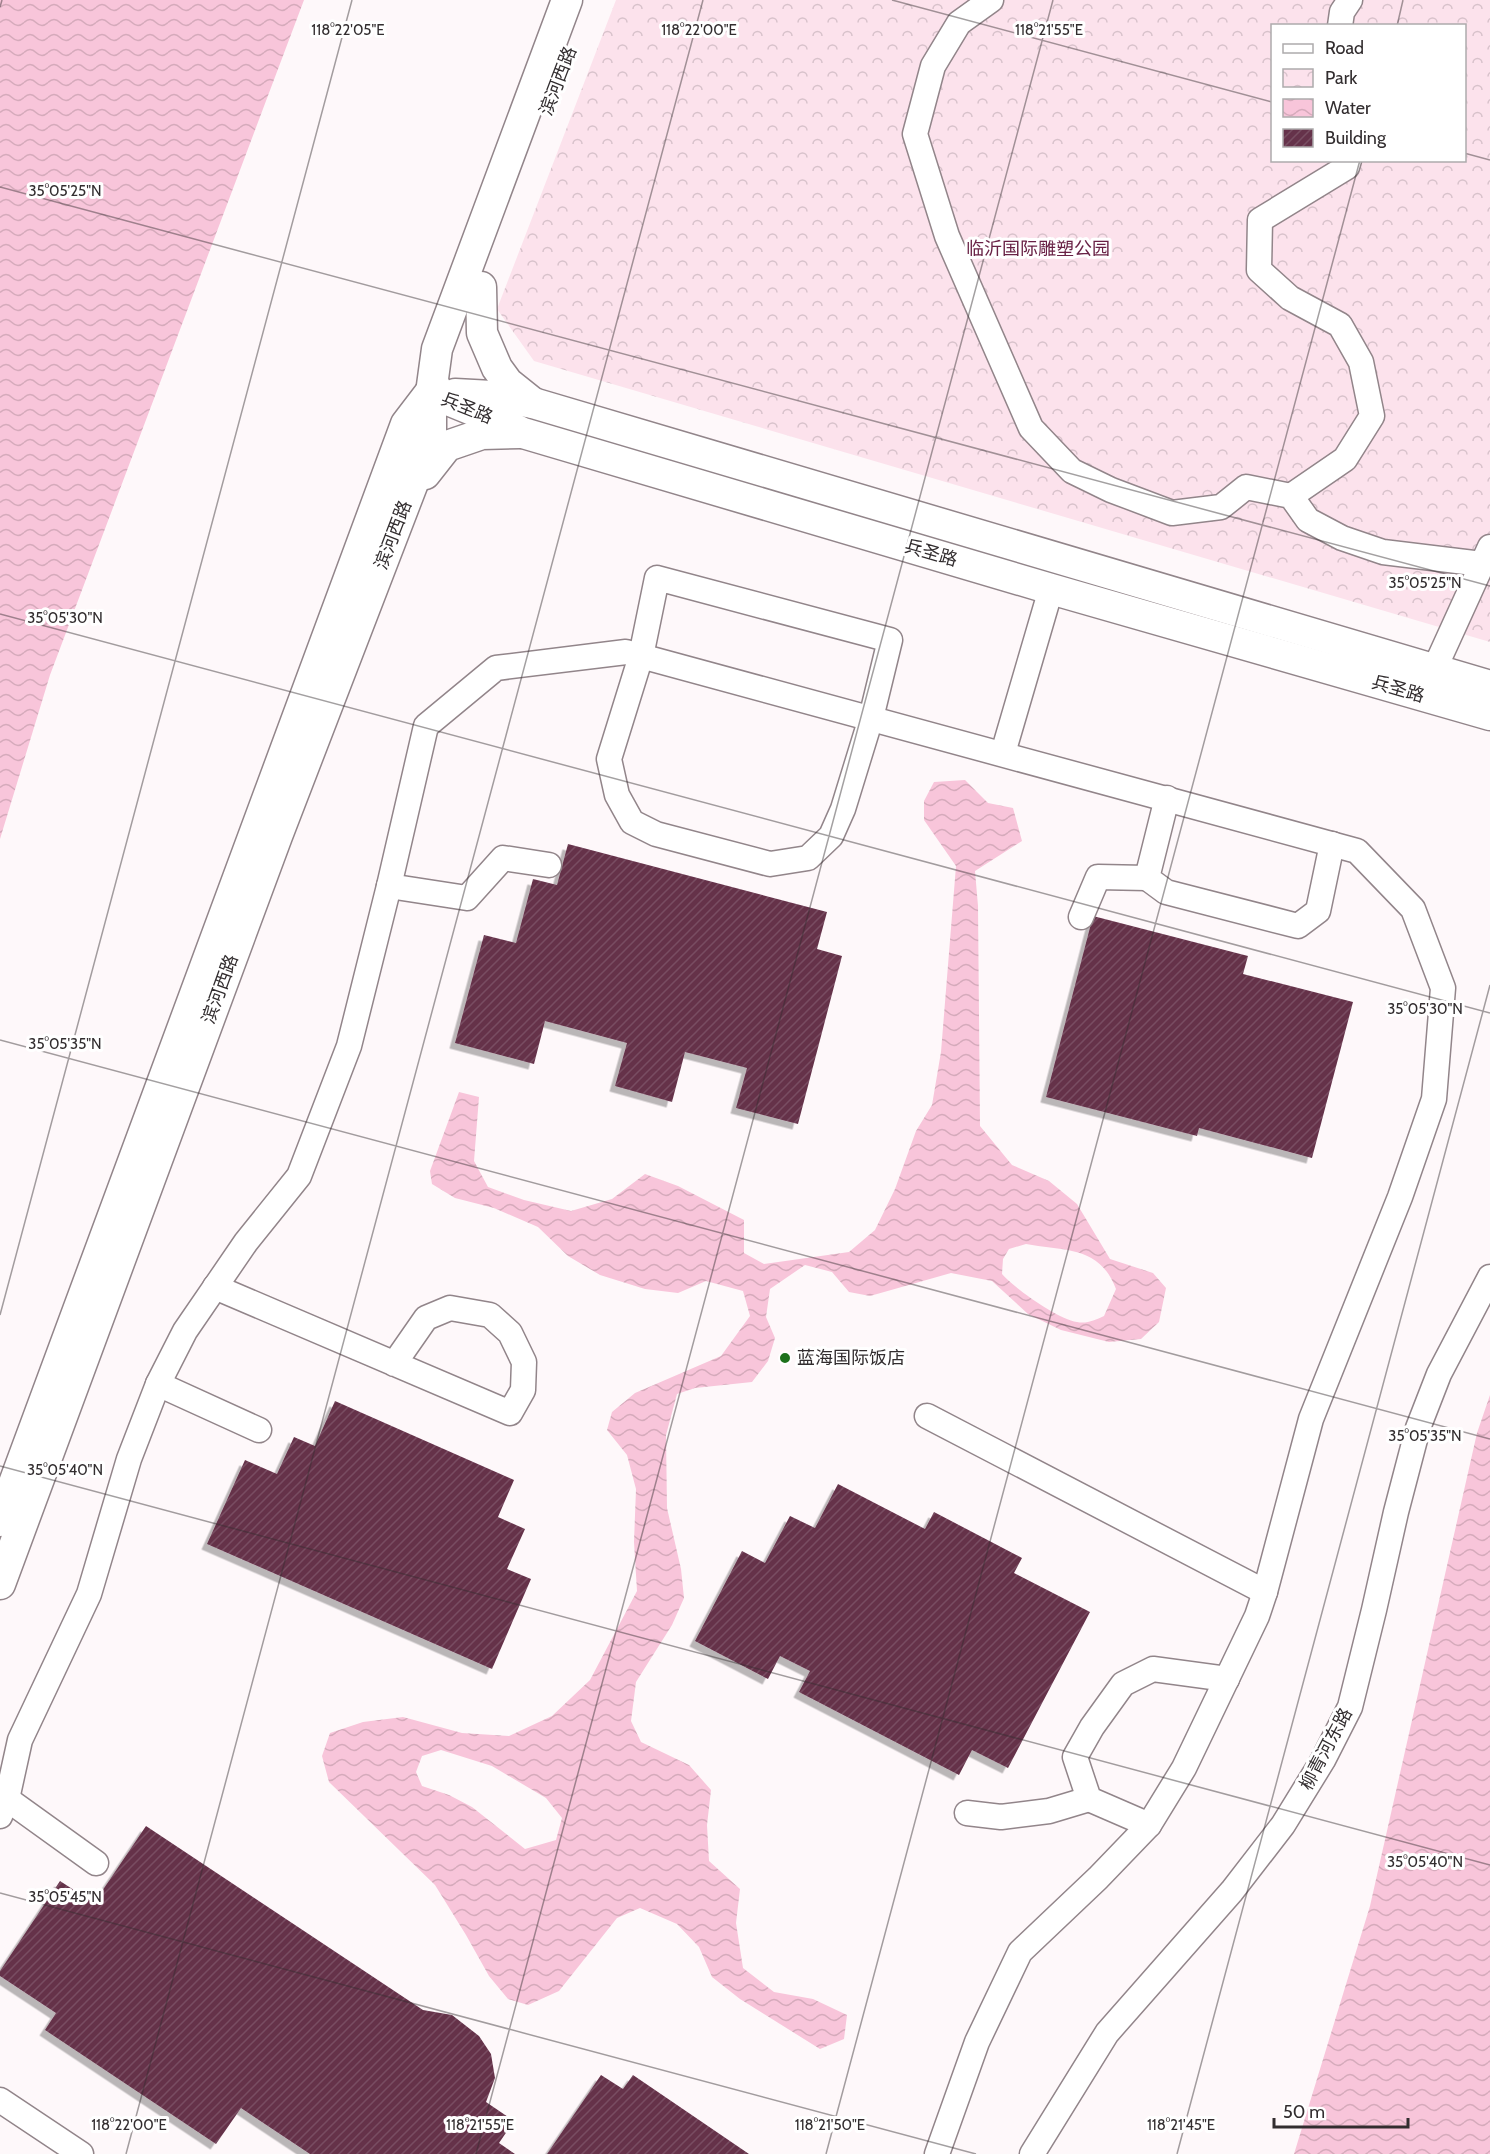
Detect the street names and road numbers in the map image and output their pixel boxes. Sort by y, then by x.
street label: 滨河西路 [535,43,581,119]
street label: 兵圣路 [438,388,496,428]
street label: 滨河西路 [370,497,416,573]
street label: 兵圣路 [902,535,960,571]
street label: 兵圣路 [1369,671,1427,707]
street label: 滨河西路 [197,951,243,1027]
street label: 柳青河东路 [1295,1704,1357,1794]

